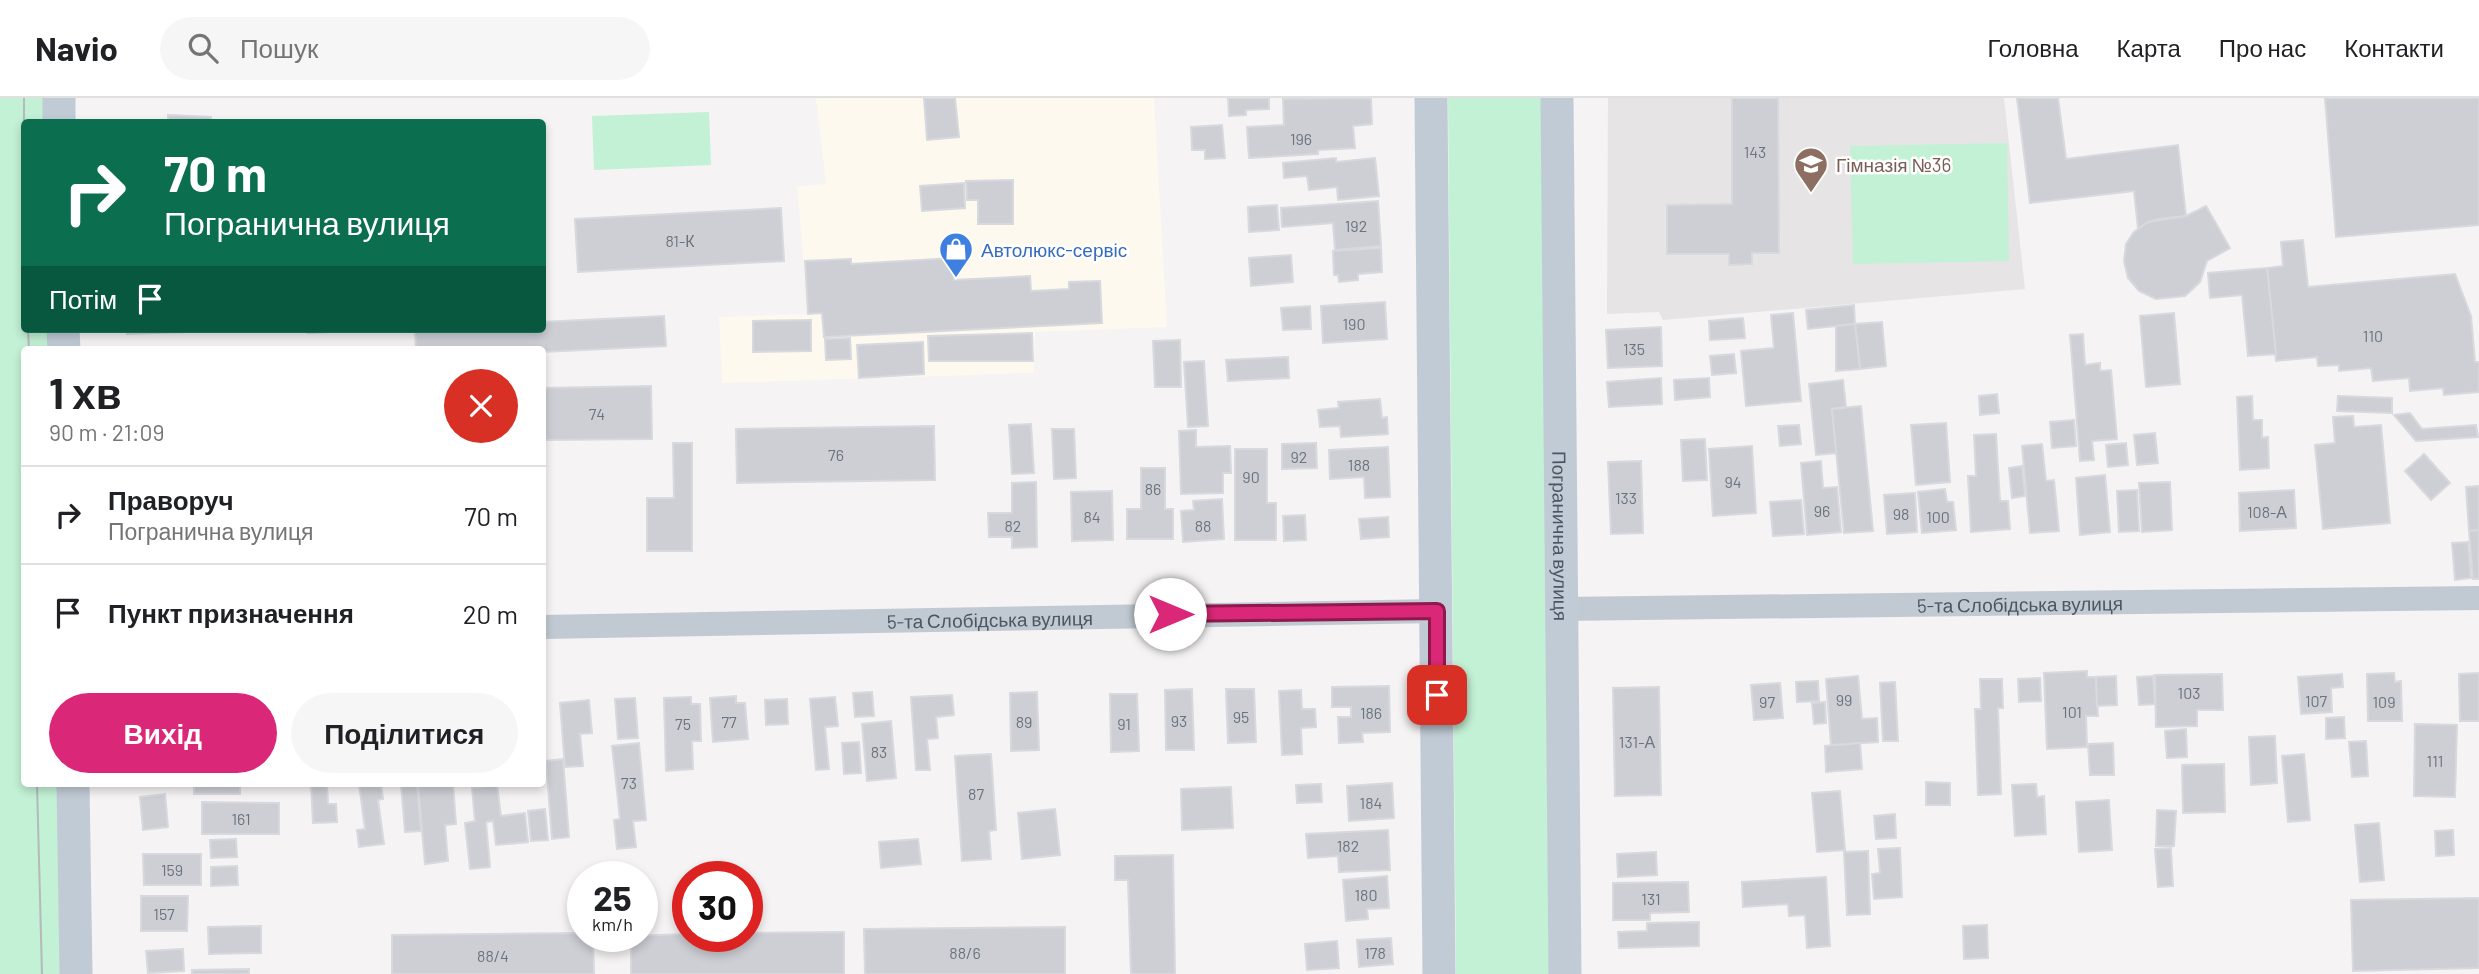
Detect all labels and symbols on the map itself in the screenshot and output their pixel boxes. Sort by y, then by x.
house number: 196 [1290,129,1312,148]
house number: 143 [1744,142,1766,161]
school or university icon: Гімназія №36 [1792,145,1830,194]
place label: Гімназія №36 [1836,153,1951,176]
house number: 192 [1345,216,1367,235]
shop icon: Автолюкс-сервіс [937,230,975,279]
house number: 81-К [665,231,695,250]
place label: Автолюкс-сервіс [981,238,1127,261]
house number: 190 [1343,314,1365,333]
house number: 110 [2363,326,2383,345]
house number: 135 [1623,339,1645,358]
house number: 74 [589,404,605,423]
house number: 76 [828,445,844,464]
house number: 92 [1291,447,1307,466]
street label: Погранична вулиця [1549,451,1573,621]
house number: 188 [1348,455,1370,474]
house number: 90 [1242,467,1260,486]
house number: 94 [1724,472,1742,491]
house number: 86 [1145,479,1161,498]
house number: 133 [1615,488,1637,507]
house number: 96 [1814,501,1830,520]
house number: 108-А [2247,502,2287,521]
house number: 98 [1893,504,1909,523]
house number: 84 [1083,507,1101,526]
house number: 100 [1926,507,1950,526]
house number: 82 [1005,516,1021,535]
house number: 88 [1195,516,1211,535]
position arrow [1133,577,1207,651]
street label: 5-та Слобідська вулиця [1917,591,2123,616]
street label: 5-та Слобідська вулиця [887,606,1093,632]
pin [1407,665,1467,725]
house number: 103 [2178,683,2200,702]
house number: 99 [1836,690,1852,709]
house number: 107 [2305,691,2328,710]
house number: 97 [1759,692,1775,711]
house number: 109 [2373,692,2395,711]
house number: 101 [2062,702,2082,721]
house number: 186 [1360,703,1382,722]
house number: 95 [1233,707,1249,726]
house number: 93 [1171,711,1187,730]
house number: 77 [721,712,737,731]
house number: 89 [1016,712,1032,731]
house number: 75 [675,714,691,733]
house number: 91 [1117,714,1131,733]
house number: 131-А [1619,732,1655,751]
house number: 83 [871,742,887,761]
house number: 111 [2427,751,2443,770]
house number: 73 [621,773,637,792]
house number: 87 [968,784,984,803]
house number: 184 [1360,793,1382,812]
house number: 161 [231,809,251,828]
house number: 182 [1337,836,1359,855]
house number: 159 [161,860,183,879]
speed limit sign: 30 [672,861,763,952]
house number: 180 [1355,885,1377,904]
house number: 131 [1641,889,1661,908]
house number: 157 [153,904,175,923]
house number: 88/6 [949,943,981,962]
house number: 178 [1364,943,1386,962]
house number: 88/4 [477,946,509,965]

